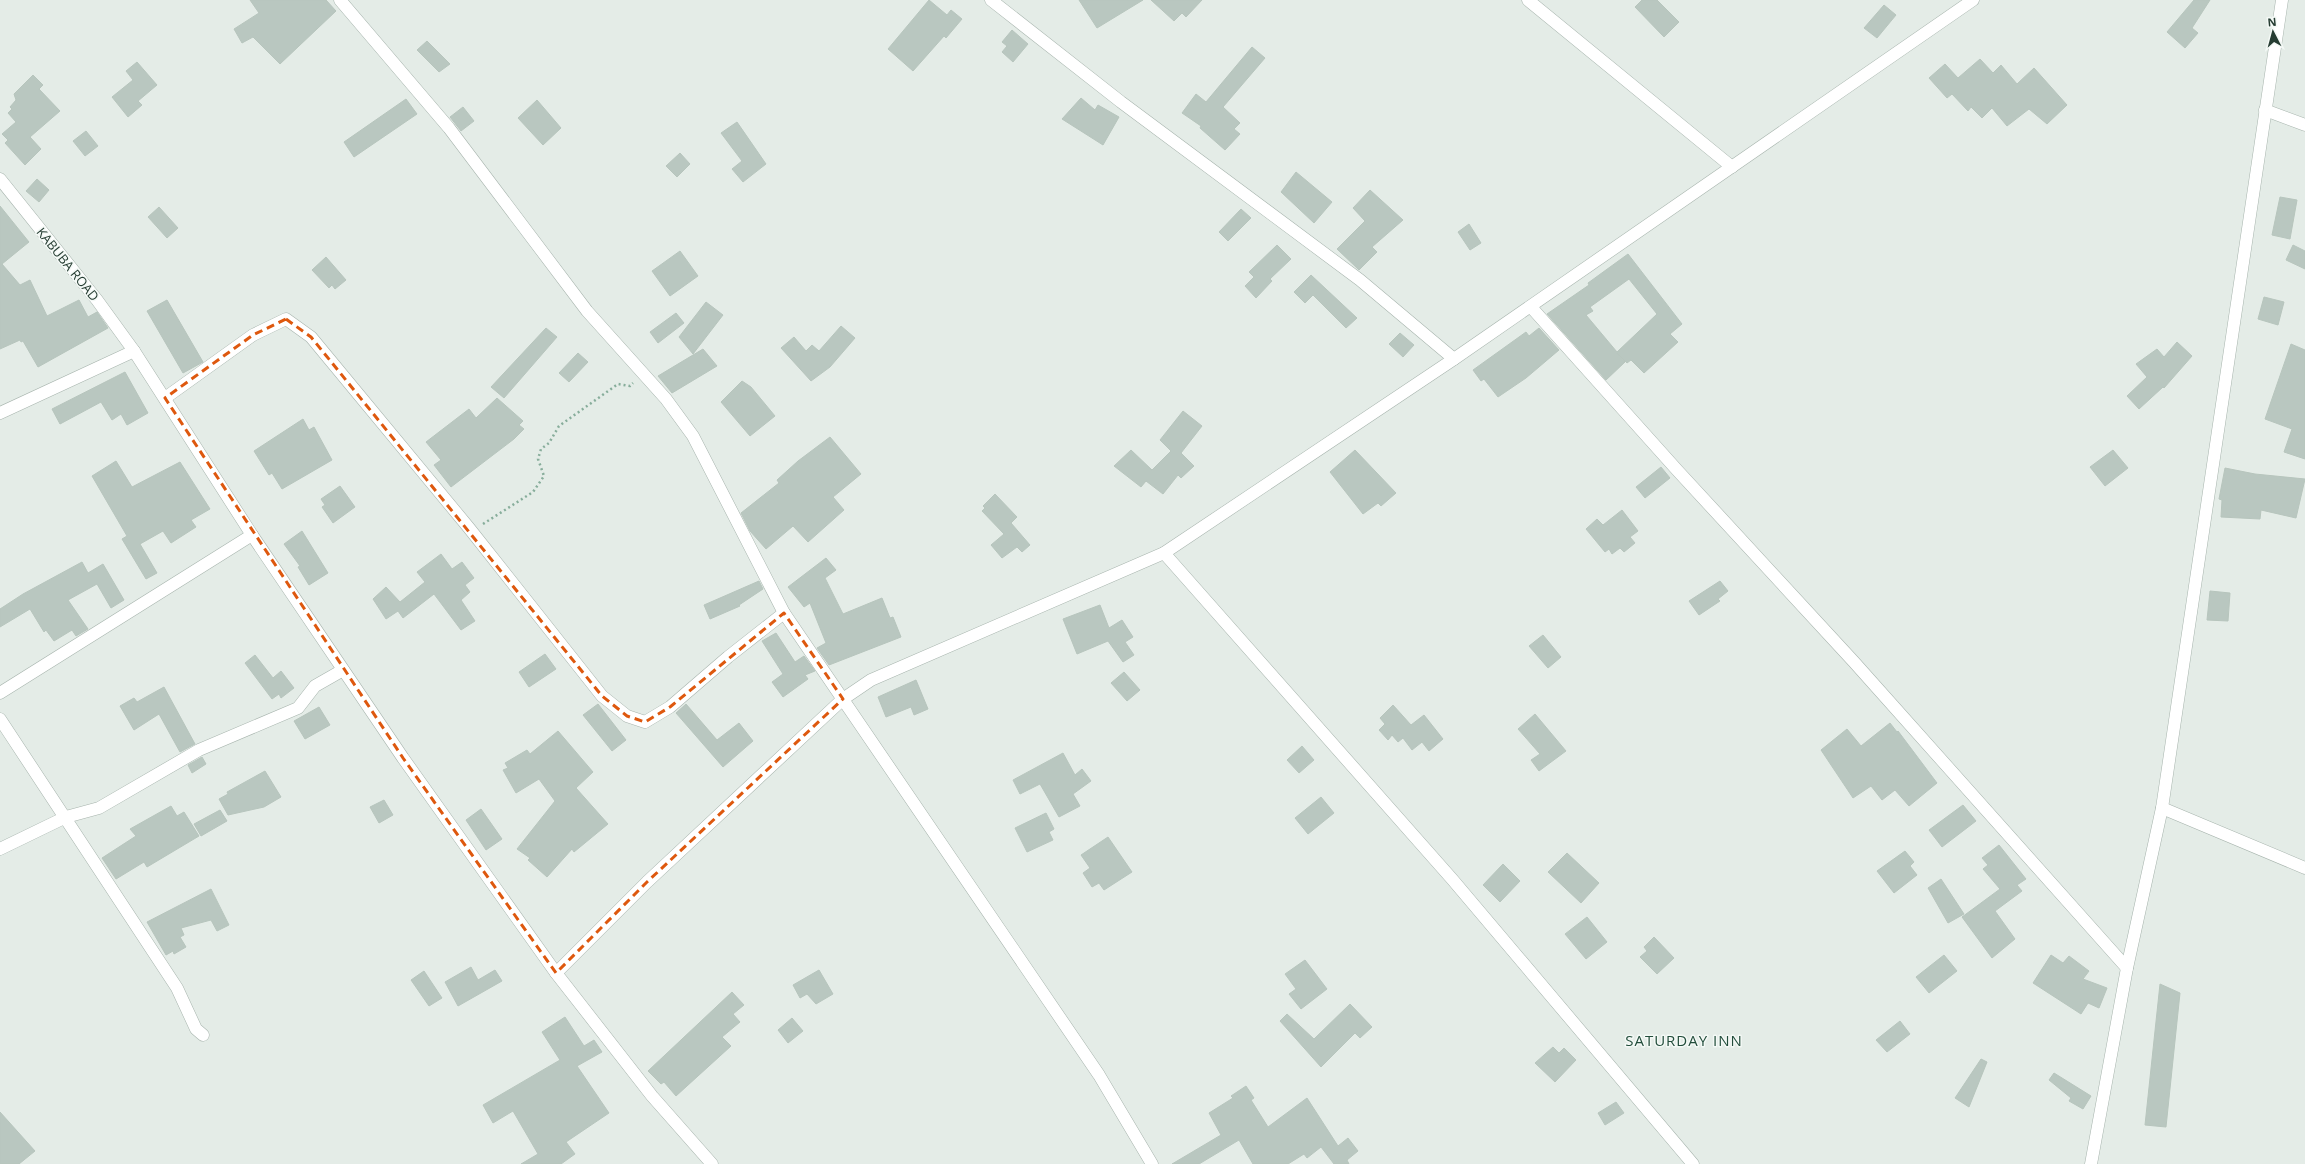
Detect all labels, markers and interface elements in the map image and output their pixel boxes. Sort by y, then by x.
north arrow [2253,12,2293,52]
text: N [2267,14,2277,29]
street label: KABUBA ROAD [33,223,103,305]
district label: SATURDAY INN [1625,1030,1743,1050]

